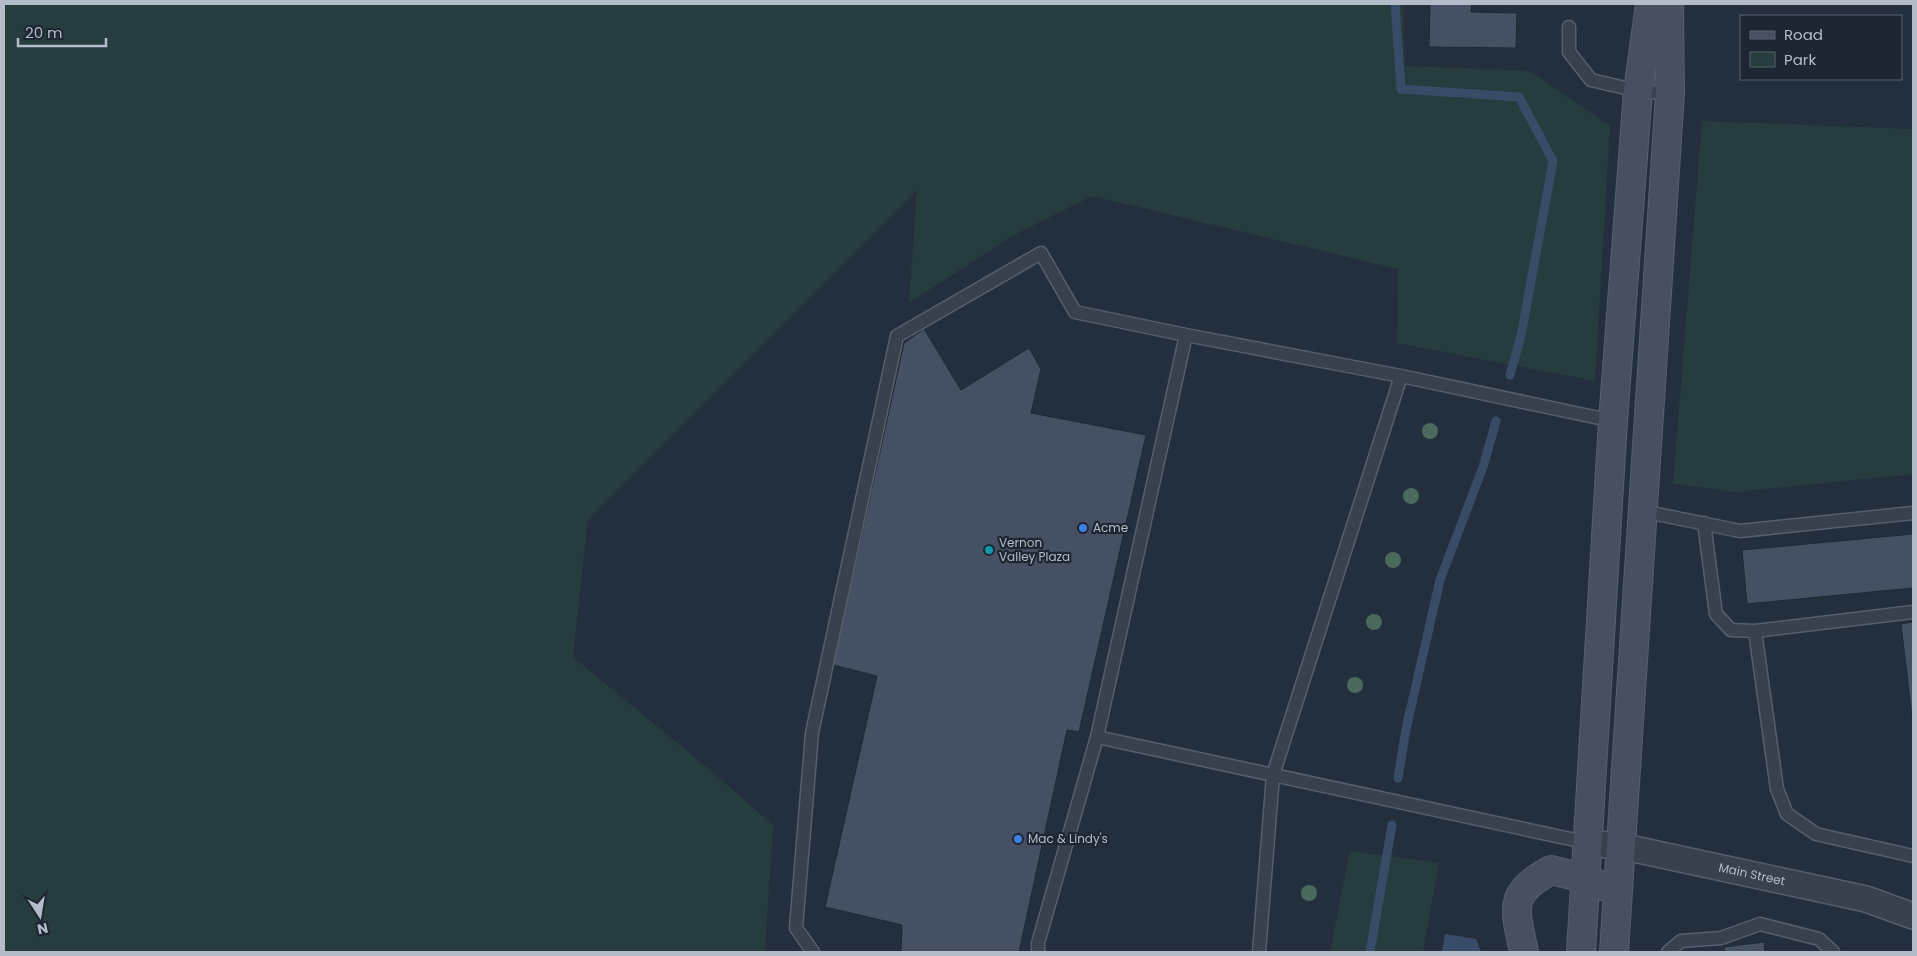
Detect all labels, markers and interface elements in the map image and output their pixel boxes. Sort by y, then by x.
scale bar [18,15,105,47]
legend [1740,15,1902,80]
text: 20 m [25,22,63,43]
text: Road [1784,24,1823,45]
text: Park [1784,49,1816,70]
place label: Acme [1093,519,1128,536]
marker: Acme [1077,522,1089,534]
place label: Vernon Valley Plaza [999,534,1070,565]
marker: Vernon Valley Plaza [983,544,995,556]
place label: Mac & Lindy's [1028,830,1108,847]
marker: Mac & Lindy's [1012,833,1024,845]
street label: Main Street [1717,858,1787,889]
north arrow [15,891,65,941]
text: N [35,918,50,940]

